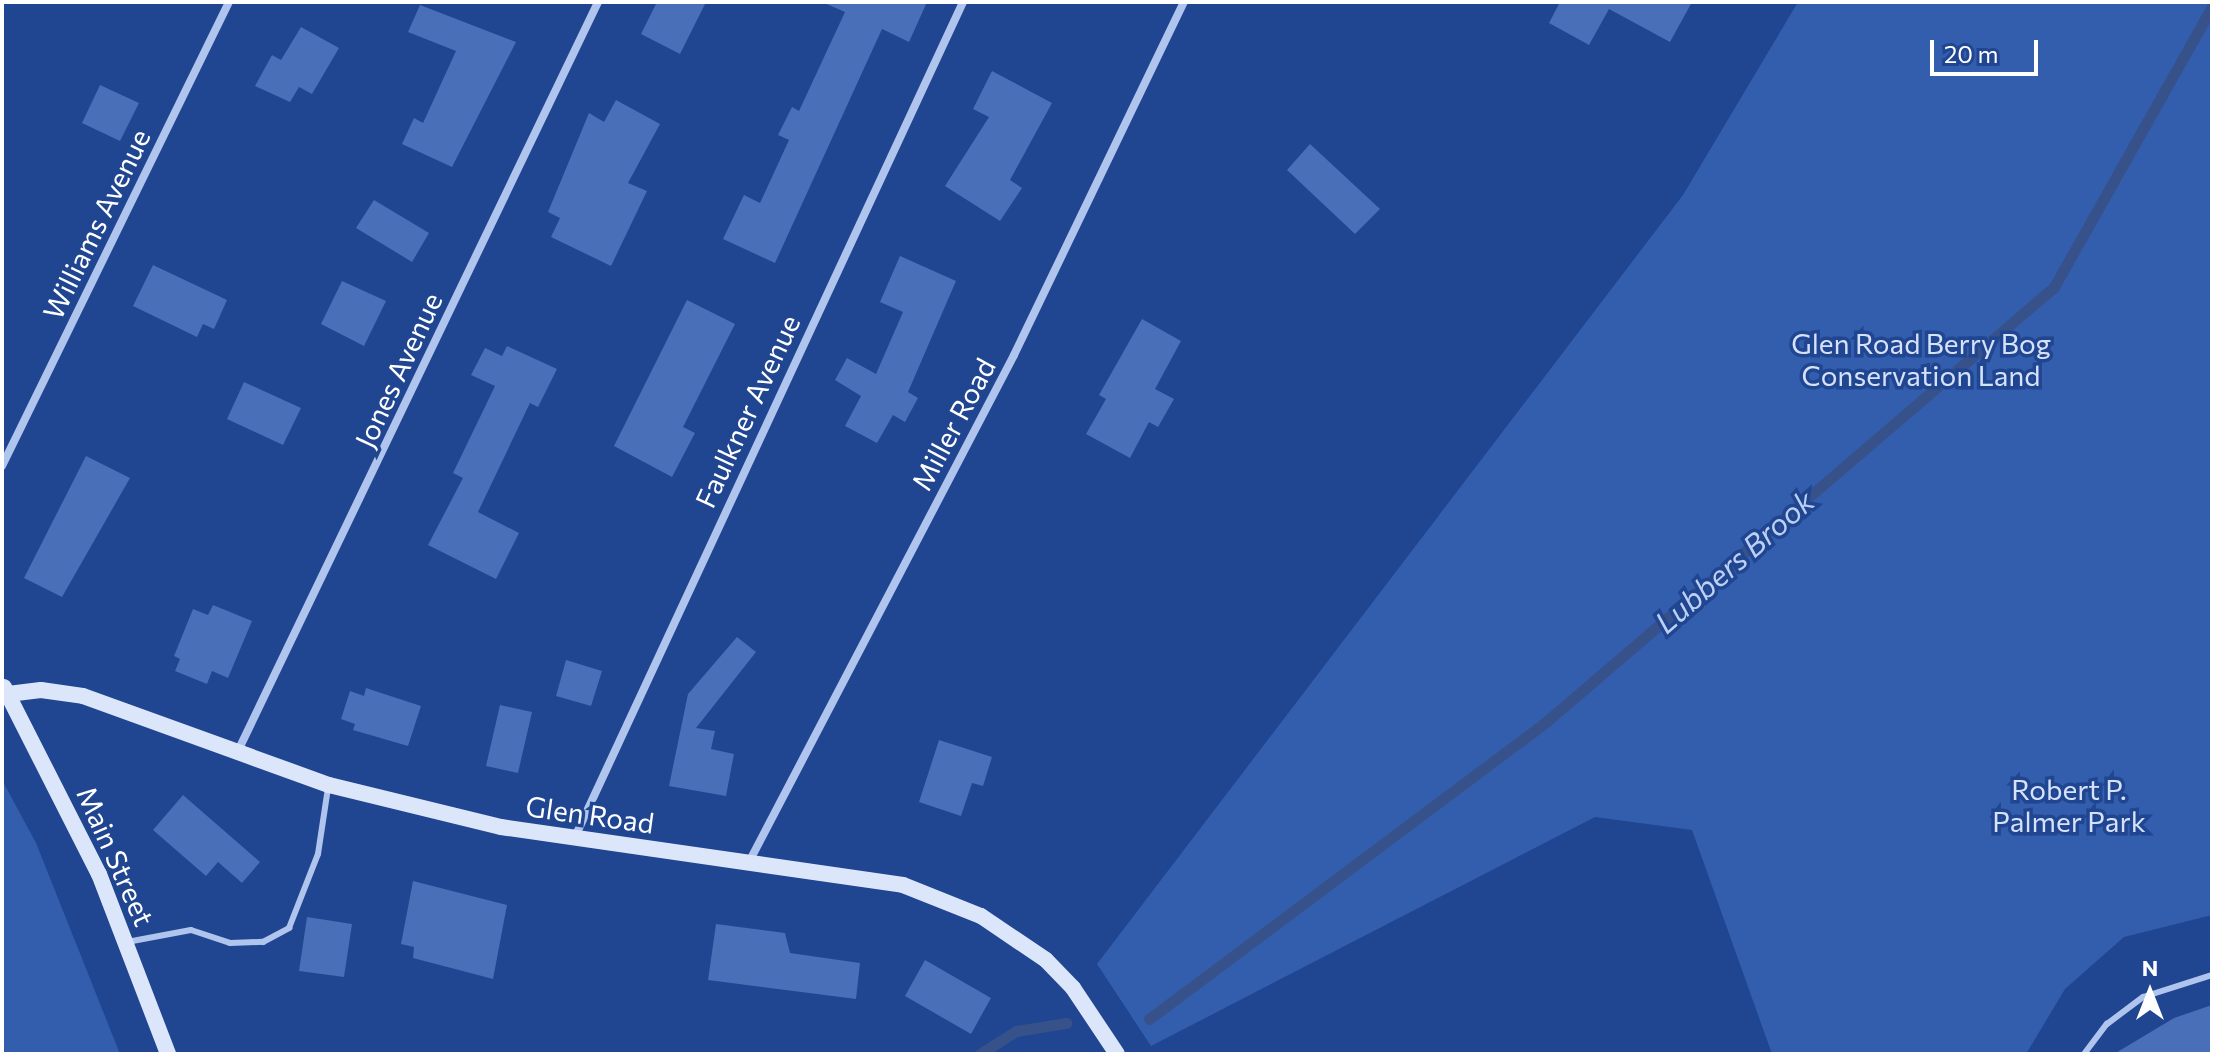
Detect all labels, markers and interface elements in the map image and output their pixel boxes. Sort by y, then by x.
scale bar [1934,24,2042,74]
text: 20 m [1944,39,1998,68]
street label: Williams Avenue [35,123,157,325]
street label: Jones Avenue [347,287,449,453]
street label: Faulkner Avenue [688,309,806,513]
park label: Glen Road Berry Bog Conservation Land [1791,326,2051,392]
street label: Miller Road [904,352,1002,496]
water label: Lubbers Brook [1647,482,1821,640]
park label: Robert P. Palmer Park [1992,772,2146,838]
street label: Main Street [70,781,162,931]
street label: Glen Road [524,788,656,840]
north arrow [2110,952,2190,1032]
text: N [2142,954,2158,981]

